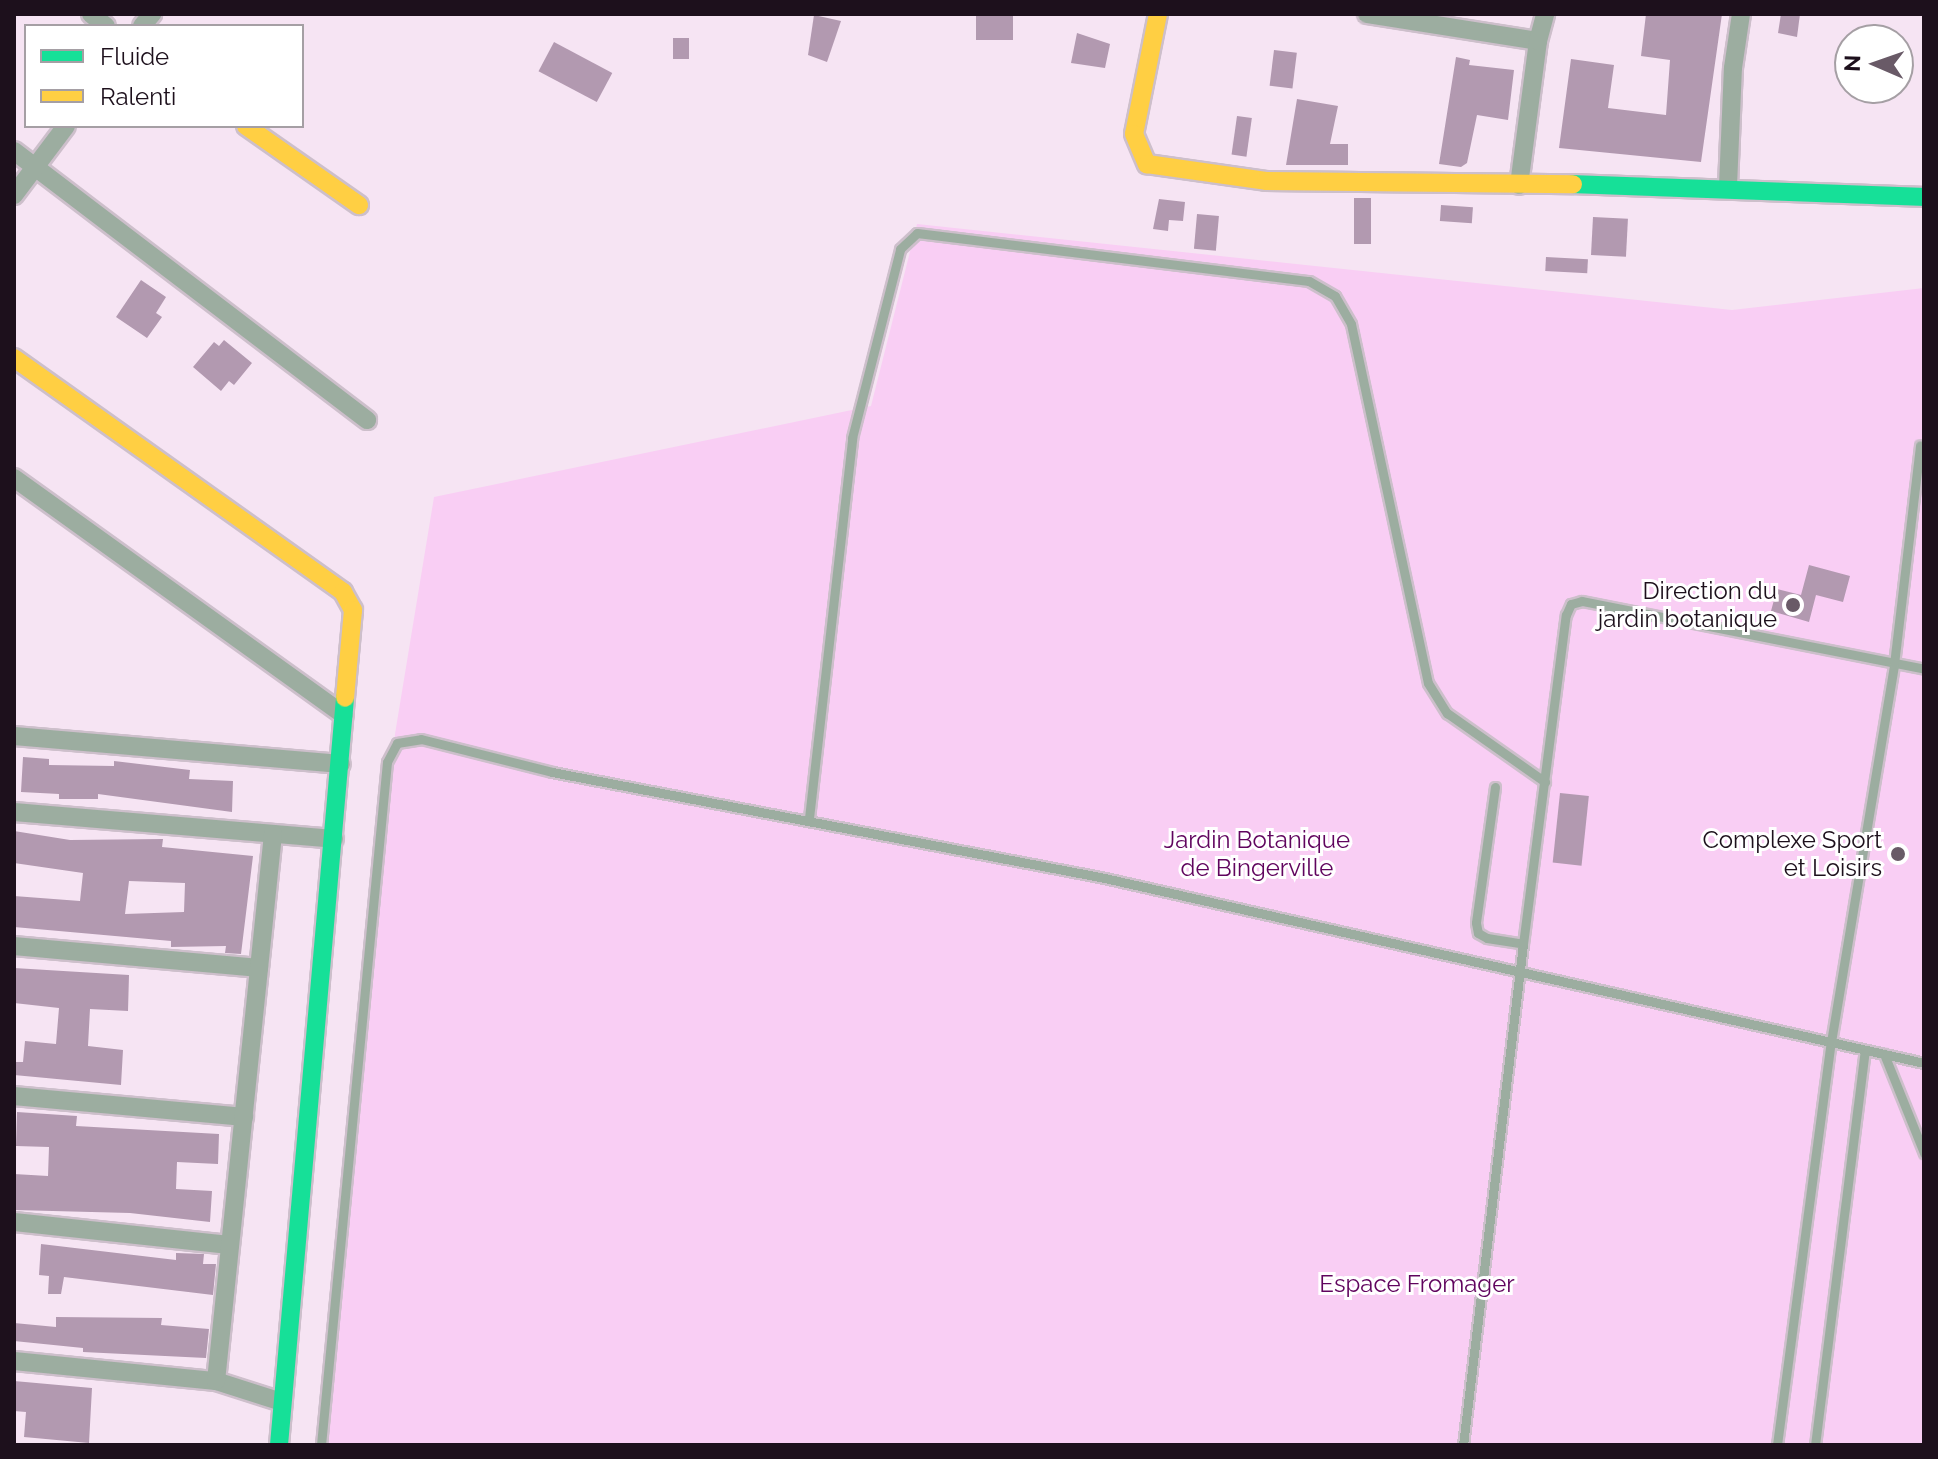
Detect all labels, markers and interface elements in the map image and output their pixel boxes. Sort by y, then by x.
legend [24,24,304,128]
north arrow [1834,24,1914,104]
text: Fluide [100,42,169,71]
text: N [1839,54,1865,72]
text: Ralenti [100,82,176,111]
place label: Direction du jardin botanique [1598,577,1777,633]
marker: Direction du jardin botanique [1784,596,1802,614]
park label: Jardin Botanique de Bingerville [1164,826,1350,882]
place label: Complexe Sport et Loisirs [1702,826,1882,882]
marker: Complexe Sport et Loisirs [1889,845,1907,863]
park label: Espace Fromager [1319,1270,1515,1298]

